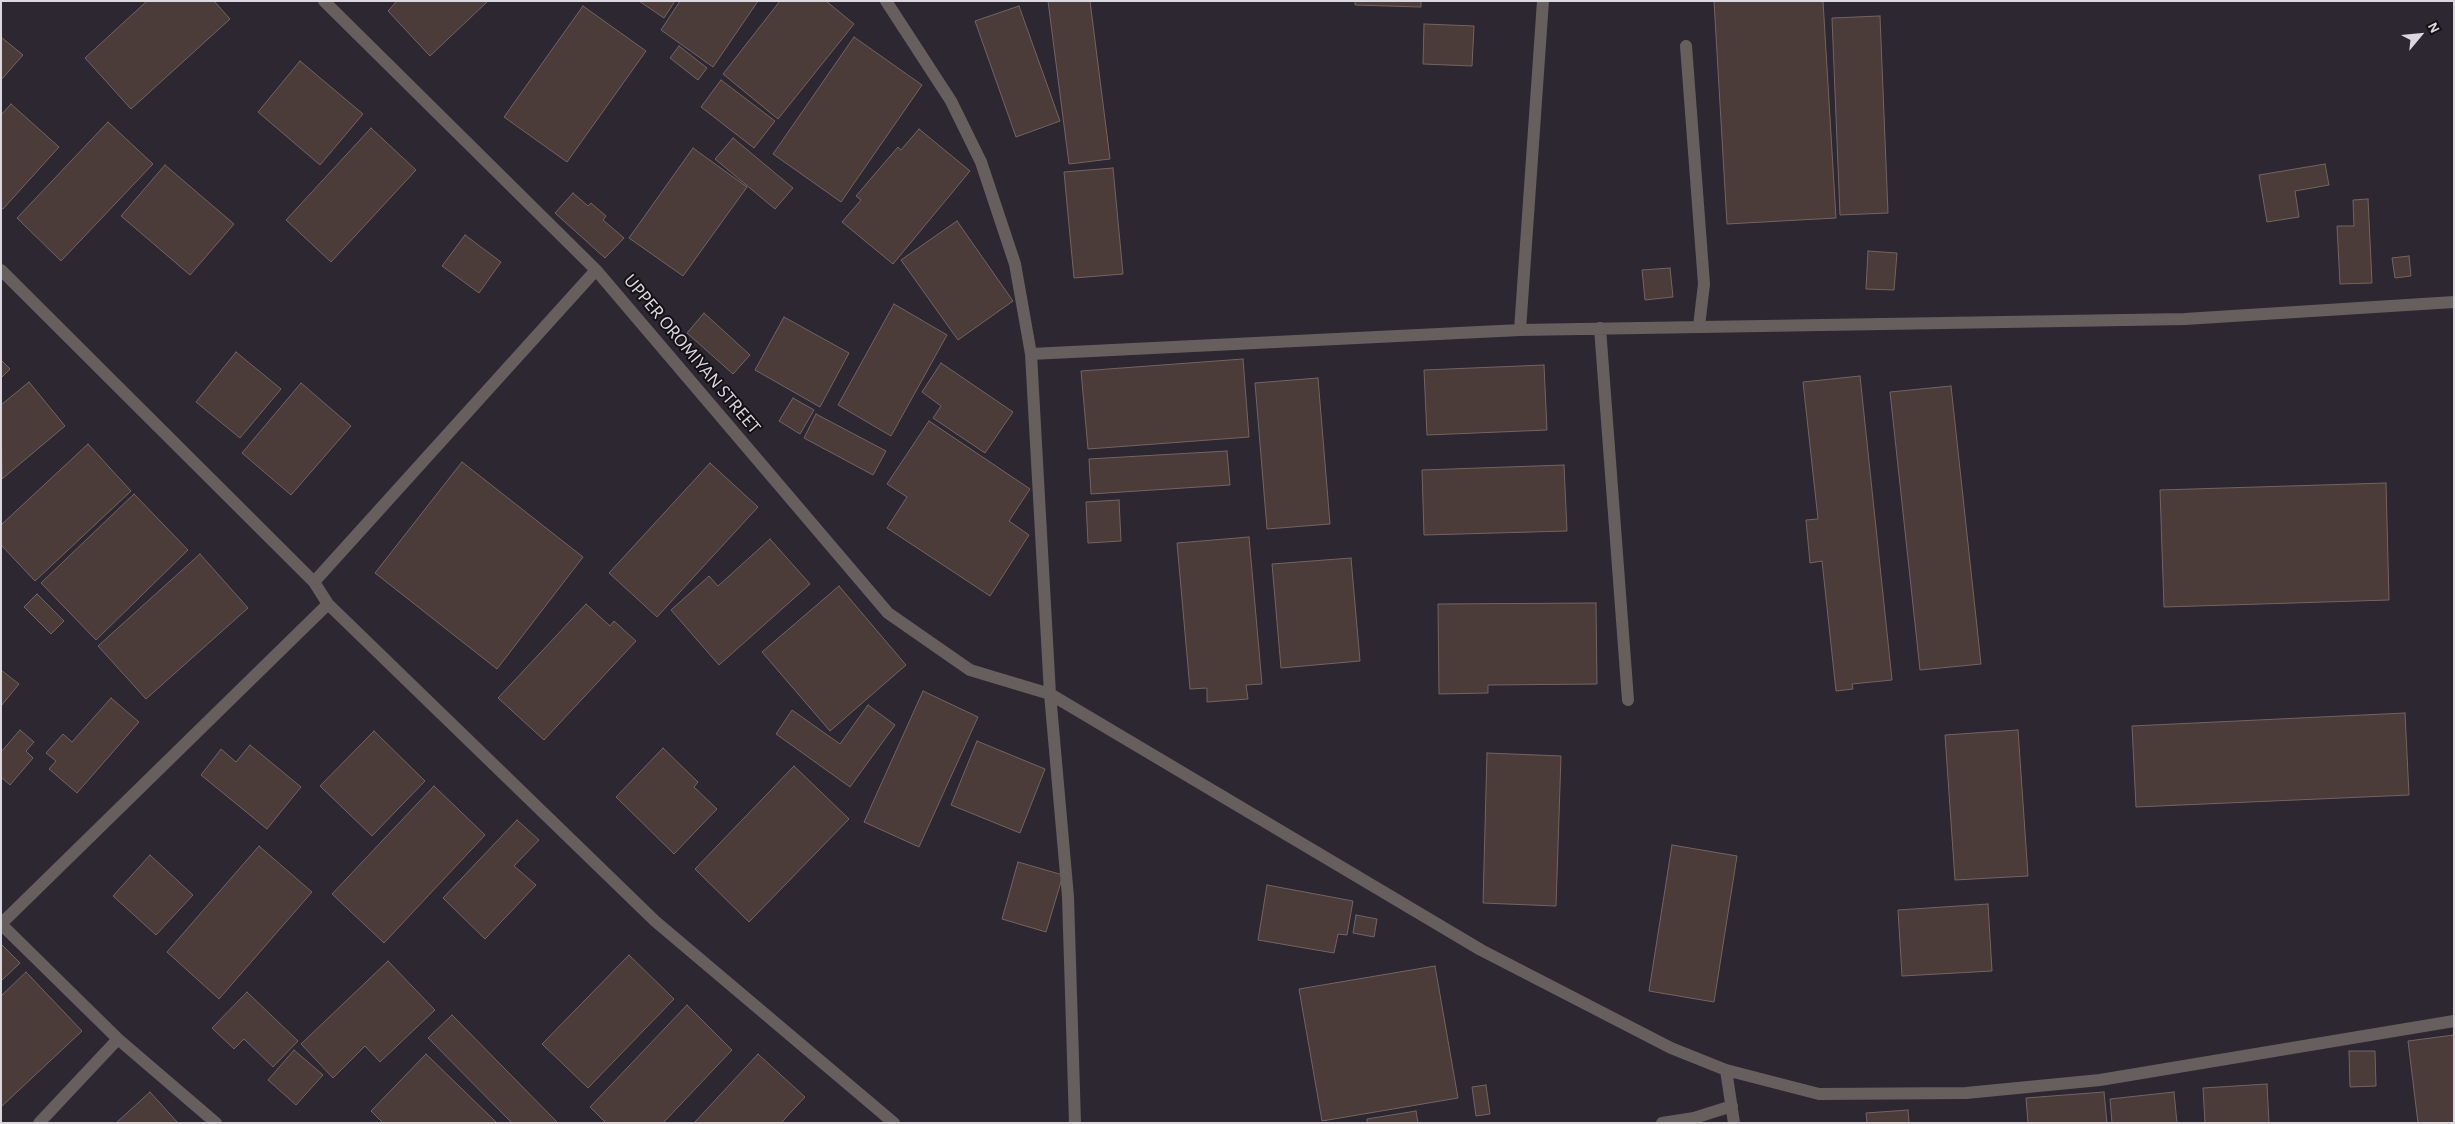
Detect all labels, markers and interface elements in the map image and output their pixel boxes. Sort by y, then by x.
north arrow [2395,10,2445,60]
text: N [2425,20,2442,36]
street label: UPPER OROMIYAN STREET [619,270,765,438]

